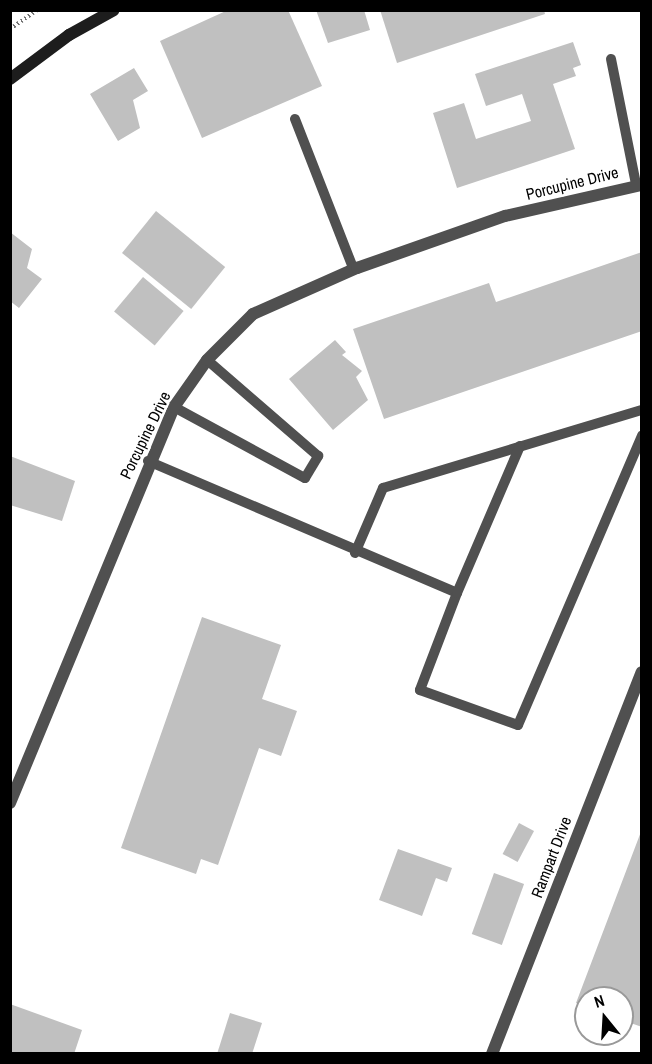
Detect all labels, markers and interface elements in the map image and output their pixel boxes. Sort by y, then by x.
street label: Porcupine Drive [524,162,620,204]
street label: Porcupine Drive [116,388,174,482]
street label: Rampart Drive [527,814,575,900]
north arrow [574,986,634,1046]
text: N [591,989,607,1013]

